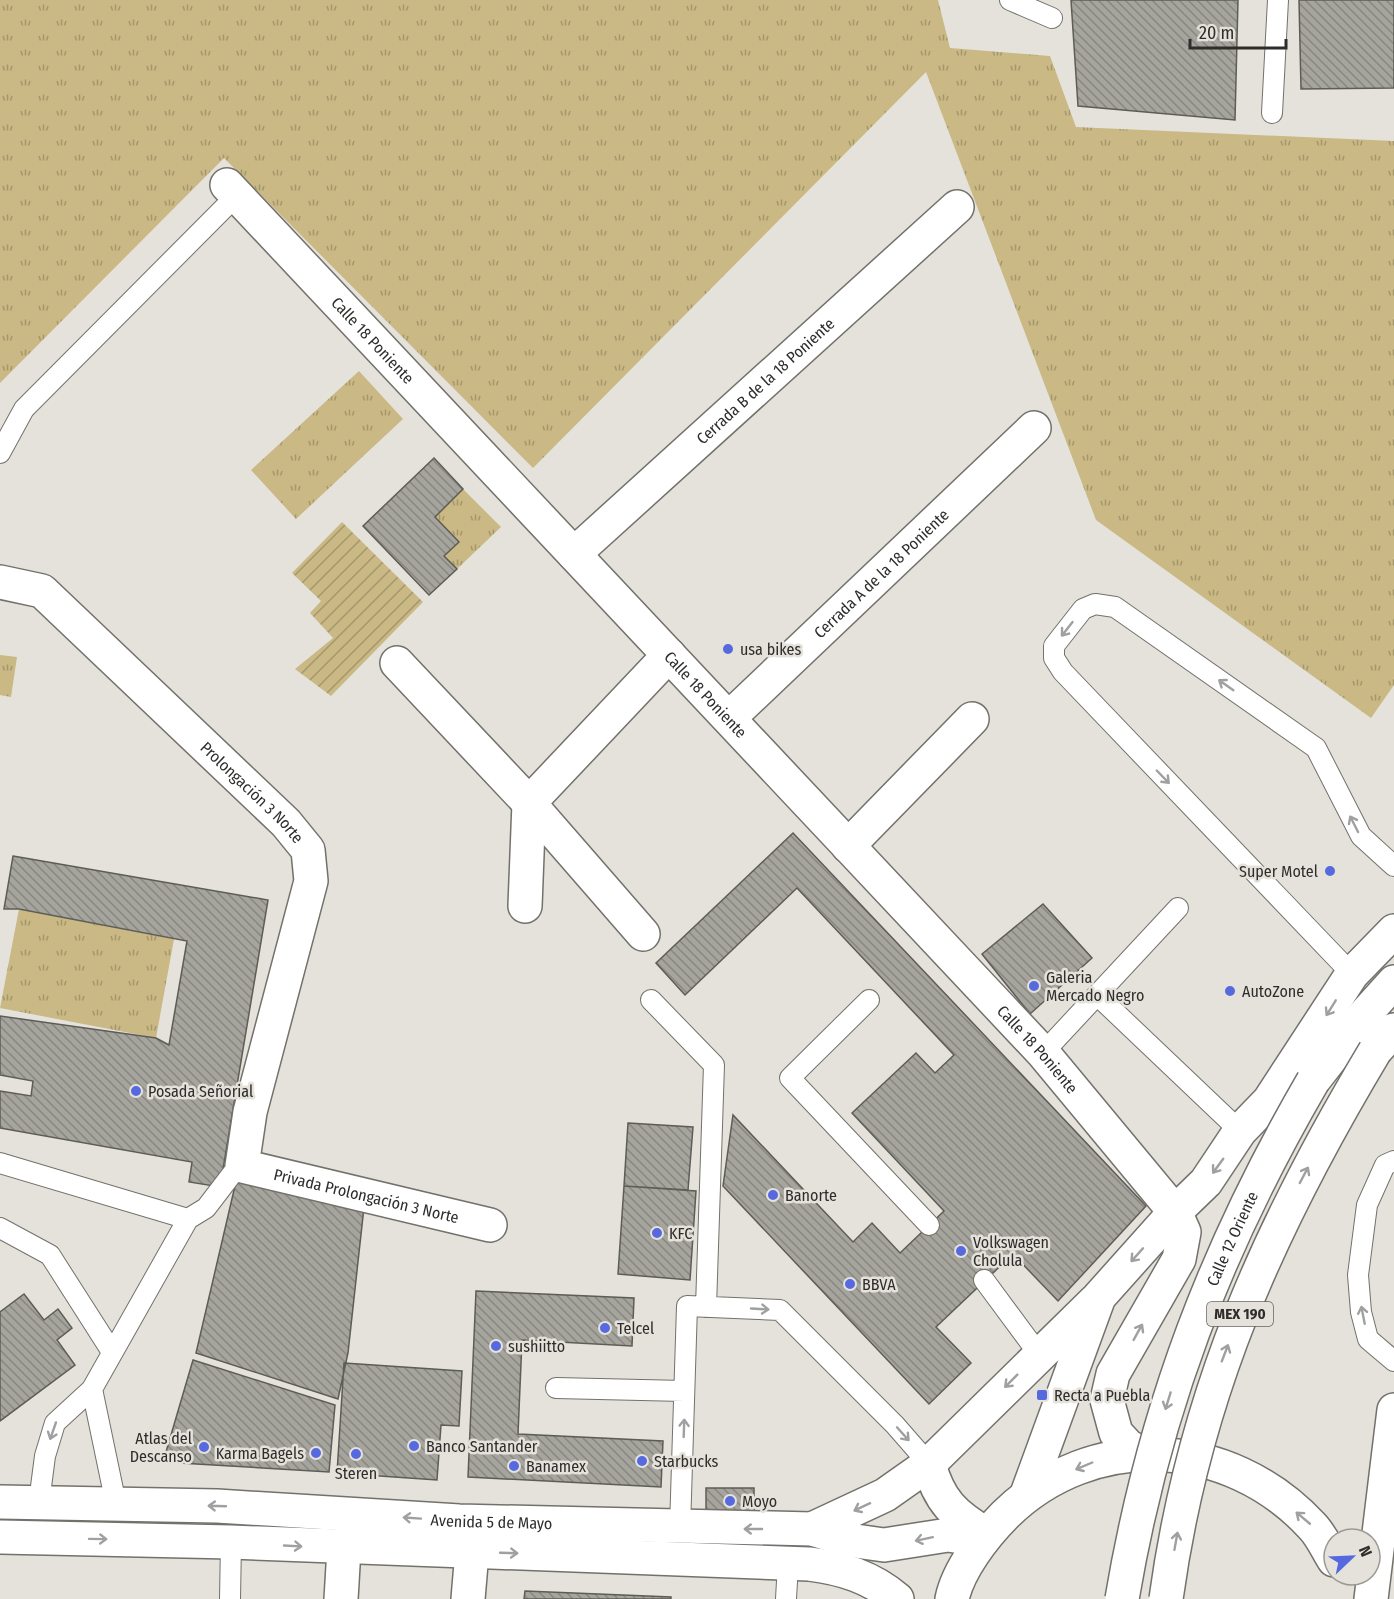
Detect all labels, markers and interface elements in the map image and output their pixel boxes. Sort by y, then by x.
scale bar [1190,12,1286,50]
text: 20 m [1199,22,1234,44]
street label: Calle 18 Poniente [328,293,418,387]
street label: Cerrada B de la 18 Poniente [692,314,838,448]
street label: Cerrada A de la 18 Poniente [810,505,953,642]
one-way arrow [1060,621,1073,637]
place label: usa bikes [740,640,801,659]
marker: usa bikes [721,642,735,656]
street label: Calle 18 Poniente [661,647,751,742]
one-way arrow [1219,679,1235,691]
street label: Prolongación 3 Norte [197,738,308,847]
one-way arrow [1156,769,1170,784]
one-way arrow [1348,815,1360,833]
place label: Super Motel [1239,862,1318,881]
marker: Super Motel [1323,864,1337,878]
place label: Galeria Mercado Negro [1046,968,1144,1005]
marker: Galeria Mercado Negro [1027,979,1041,993]
place label: AutoZone [1242,982,1304,1001]
marker: AutoZone [1223,984,1237,998]
one-way arrow [1324,999,1336,1016]
street label: Calle 18 Poniente [993,1001,1082,1097]
place label: Posada Señorial [148,1082,253,1101]
marker: Posada Señorial [129,1084,143,1098]
one-way arrow [1212,1158,1224,1174]
street label: Privada Prolongación 3 Norte [272,1164,461,1227]
one-way arrow [1298,1167,1310,1184]
place label: Banorte [785,1186,837,1205]
marker: Banorte [766,1188,780,1202]
street label: Calle 12 Oriente [1203,1188,1262,1289]
place label: KFC [669,1224,692,1243]
marker: KFC [650,1226,664,1240]
place label: Volkswagen Cholula [973,1233,1049,1270]
marker: Volkswagen Cholula [954,1244,968,1258]
one-way arrow [1130,1247,1144,1262]
place label: BBVA [862,1275,896,1294]
marker: BBVA [843,1277,857,1291]
road number: MEX 190 [1207,1302,1273,1326]
one-way arrow [749,1304,769,1315]
one-way arrow [1357,1306,1368,1325]
place label: Telcel [617,1319,654,1338]
marker: Telcel [598,1321,612,1335]
one-way arrow [1132,1324,1144,1341]
place label: sushiitto [508,1337,565,1356]
marker: sushiitto [489,1339,503,1353]
one-way arrow [1220,1344,1231,1363]
one-way arrow [1004,1373,1018,1388]
place label: Recta a Puebla [1054,1386,1150,1405]
marker: Recta a Puebla [1035,1388,1049,1402]
one-way arrow [1162,1391,1173,1410]
one-way arrow [678,1418,689,1438]
one-way arrow [47,1421,58,1440]
one-way arrow [896,1426,910,1441]
place label: Atlas del Descanso [130,1429,192,1466]
place label: Banco Santander [426,1437,538,1456]
marker: Banco Santander [407,1439,421,1453]
marker: Atlas del Descanso [197,1440,211,1454]
place label: Karma Bagels [216,1444,304,1463]
marker: Karma Bagels [309,1446,323,1460]
marker: Steren [349,1447,363,1461]
place label: Starbucks [654,1452,719,1471]
marker: Starbucks [635,1454,649,1468]
place label: Banamex [526,1457,586,1476]
marker: Banamex [507,1459,521,1473]
one-way arrow [1076,1461,1094,1472]
place label: Steren [335,1464,377,1483]
place label: Moyo [742,1492,777,1511]
marker: Moyo [723,1494,737,1508]
one-way arrow [207,1501,227,1512]
one-way arrow [854,1501,872,1513]
street label: Avenida 5 de Mayo [430,1510,553,1533]
one-way arrow [1296,1511,1311,1525]
one-way arrow [402,1513,422,1524]
one-way arrow [744,1523,764,1535]
north arrow [1322,1527,1382,1587]
one-way arrow [1170,1532,1181,1552]
one-way arrow [88,1533,108,1545]
one-way arrow [914,1534,933,1546]
one-way arrow [283,1540,303,1551]
text: N [1355,1543,1376,1559]
one-way arrow [499,1548,519,1559]

